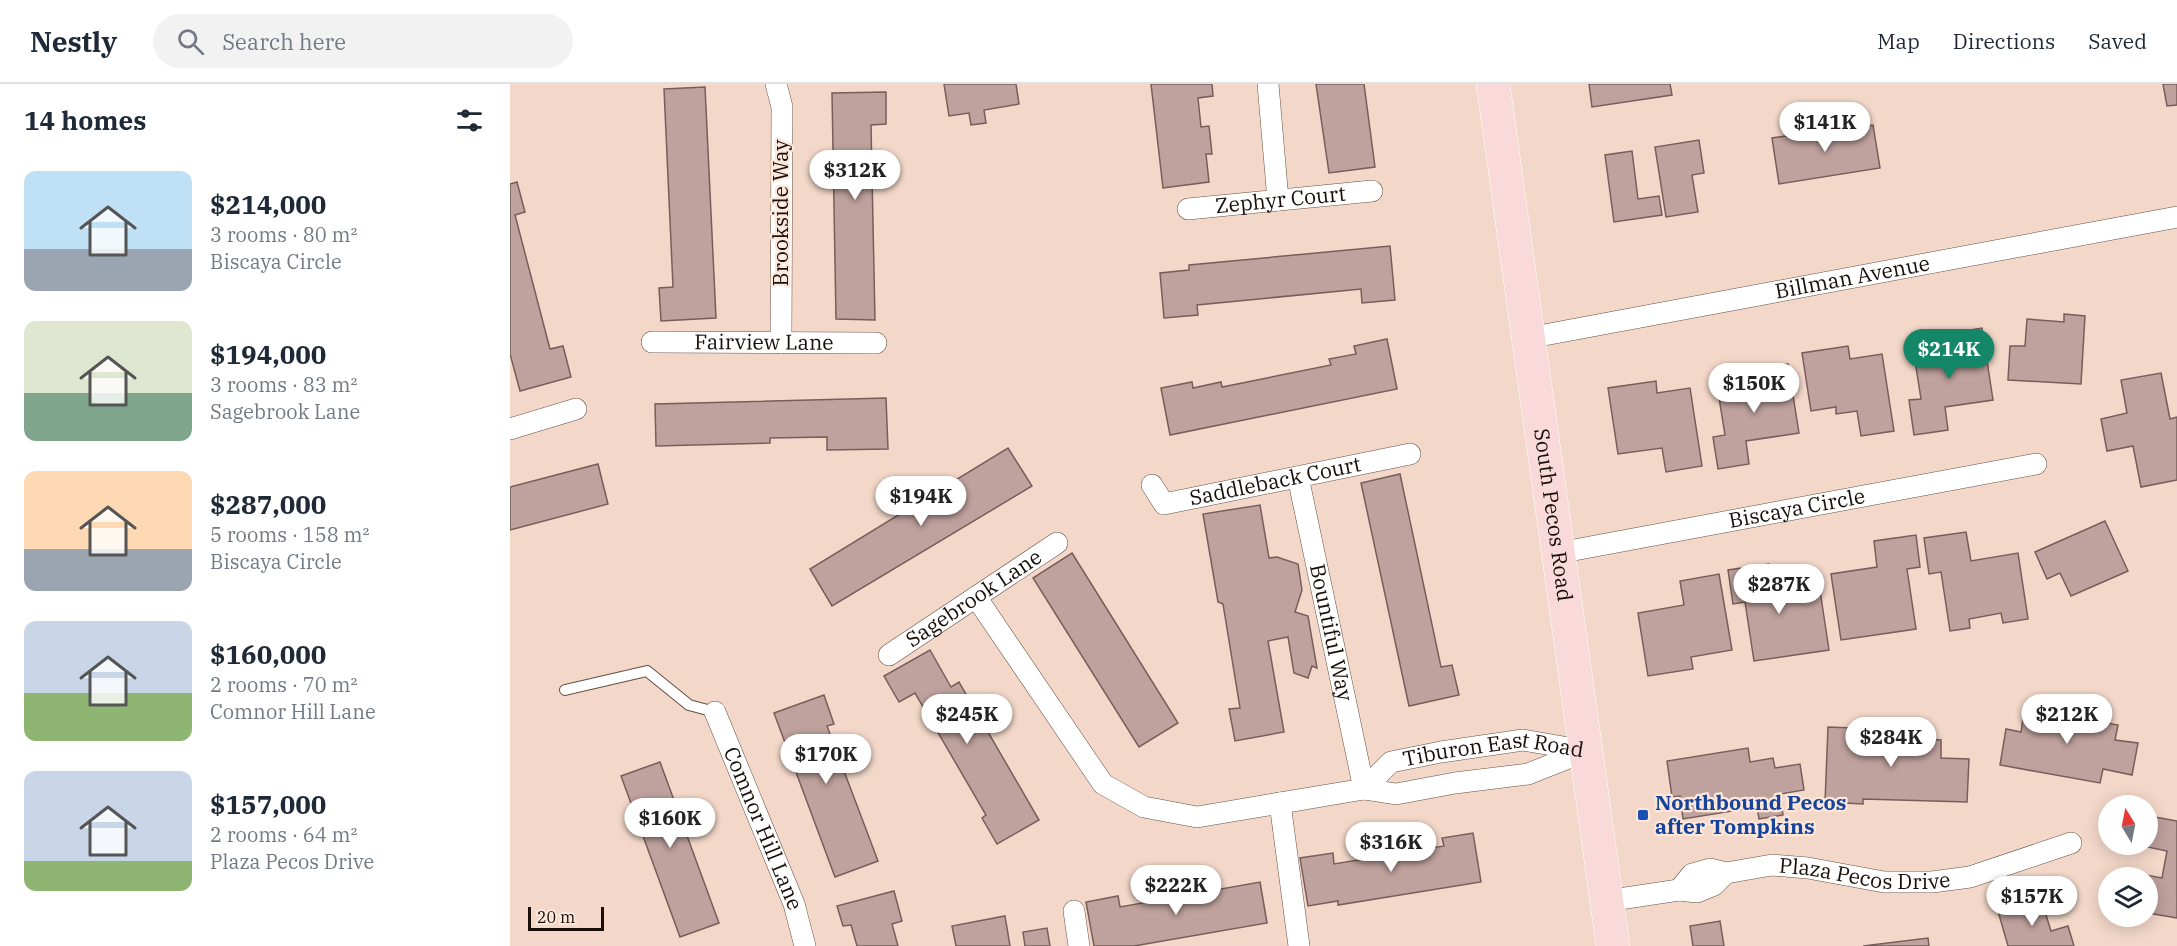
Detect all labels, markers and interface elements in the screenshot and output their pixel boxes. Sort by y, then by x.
search box [153,14,573,68]
text: Nestly [30,23,117,60]
icon: search [174,25,207,58]
text: Search here [222,27,346,56]
text: Map [1877,27,1920,55]
text: Directions [1953,27,2055,55]
text: Saved [2088,27,2147,55]
pin: $141K [1783,102,1867,153]
text: 14 homes [24,103,146,137]
icon: filters [453,104,486,137]
text: $141K [1793,108,1857,135]
street label: Brookside Way [766,139,794,286]
pin: $312K [813,150,897,201]
text: $312K [823,156,887,183]
street label: Zephyr Court [1214,179,1347,219]
text: $214,000 [210,187,326,221]
icon: home [72,195,144,267]
text: 3 rooms · 80 m² [210,221,357,248]
text: Biscaya Circle [210,248,342,275]
street label: Billman Avenue [1773,248,1932,305]
street label: Fairview Lane [694,327,834,356]
pin: $214K [1907,329,1991,380]
text: $214K [1917,335,1981,362]
text: $194,000 [210,337,326,371]
icon: home [72,345,144,417]
pin: $150K [1712,363,1796,414]
text: $150K [1722,369,1786,396]
text: 3 rooms · 83 m² [210,371,357,398]
text: Sagebrook Lane [210,398,360,425]
street label: South Pecos Road [1528,426,1580,603]
street label: Saddleback Court [1187,449,1363,511]
pin: $194K [879,476,963,527]
street label: Biscaya Circle [1726,481,1867,534]
text: $194K [889,482,953,509]
text: $287,000 [210,487,326,521]
icon: home [72,495,144,567]
text: 5 rooms · 158 m² [210,521,369,548]
street label: Sagebrook Lane [900,542,1047,653]
text: Biscaya Circle [210,548,342,575]
street label: Bountiful Way [1304,561,1360,704]
pin: $287K [1737,564,1821,615]
text: $287K [1747,570,1811,597]
text: $160,000 [210,637,326,671]
icon: home [72,645,144,717]
text: 2 rooms · 70 m² [210,671,357,698]
pin: $245K [925,694,1009,745]
pin: $212K [2025,694,2109,745]
text: Comnor Hill Lane [210,698,376,725]
text: $245K [935,700,999,727]
text: $212K [2035,700,2099,727]
pin: $284K [1849,717,1933,768]
text: $284K [1859,723,1923,750]
street label: Tiburon East Road [1400,725,1586,772]
pin: $170K [784,734,868,785]
text: $170K [794,740,858,767]
street label: Comnor Hill Lane [718,742,810,914]
text: $157,000 [210,787,326,821]
place label: Northbound Pecos after Tompkins [1655,788,1846,840]
icon: home [72,795,144,867]
north arrow [2098,795,2158,855]
map controls [2098,795,2158,927]
pin: $160K [628,798,712,849]
text: $160K [638,804,702,831]
marker: Northbound Pecos after Tompkins [1636,808,1650,822]
text: 2 rooms · 64 m² [210,821,357,848]
pin: $316K [1349,822,1433,873]
text: $316K [1359,828,1423,855]
text: Plaza Pecos Drive [210,848,374,875]
street label: Plaza Pecos Drive [1778,851,1952,895]
pin: $222K [1134,865,1218,916]
button: layers [2098,867,2158,927]
text: $222K [1144,871,1208,898]
pin: $157K [1990,876,2074,927]
text: $157K [2000,882,2064,909]
scale bar [528,904,604,932]
text: 20 m [537,907,575,927]

